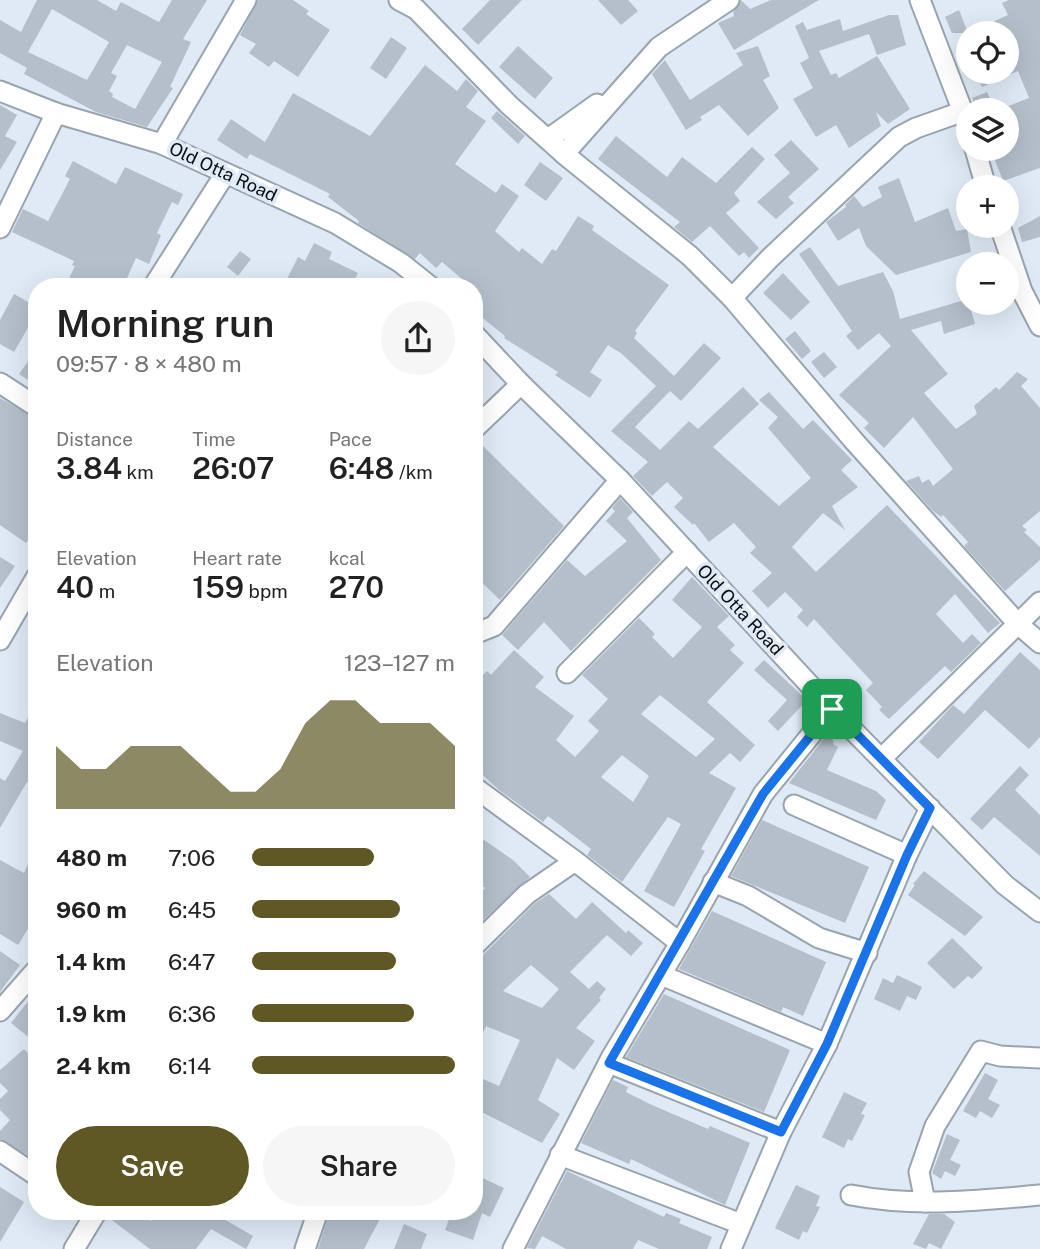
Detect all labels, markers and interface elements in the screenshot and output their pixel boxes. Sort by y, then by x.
map controls [956,21,1019,315]
button: locate [956,21,1019,84]
button: layers [956,98,1019,161]
street label: Old Otta Road [166,137,280,206]
button: + [956,175,1019,238]
button: − [956,252,1019,315]
text: Morning run [56,301,274,346]
button: share [381,301,455,375]
text: 09:57 · 8 × 480 m [56,350,242,377]
text: Distance [56,428,133,450]
text: Time [192,428,236,450]
text: Pace [329,428,372,450]
text: 3.84 [56,450,122,486]
text: 26:07 [192,450,274,486]
text: 6:48 [329,450,394,486]
text: km [122,461,154,483]
text: /km [394,461,433,483]
text: Elevation [56,547,137,569]
text: Heart rate [192,547,282,569]
text: kcal [329,547,365,569]
street label: Old Otta Road [693,560,788,659]
text: 40 [56,569,94,605]
text: 159 [192,569,244,605]
text: 270 [329,569,384,605]
text: m [94,580,115,602]
text: bpm [244,580,288,602]
text: Elevation [56,649,154,676]
text: 123–127 m [344,649,455,676]
pin [802,679,862,739]
icon: arrive [813,690,851,728]
text: 480 m [56,844,127,871]
text: 7:06 [168,844,215,871]
text: 960 m [56,896,127,923]
text: 6:45 [168,896,216,923]
text: 1.4 km [56,948,126,975]
text: 6:47 [168,948,216,975]
text: 1.9 km [56,1000,126,1027]
text: 6:36 [168,1000,216,1027]
text: 2.4 km [56,1052,131,1079]
text: 6:14 [168,1052,211,1079]
button: Save [56,1126,249,1206]
button: Share [263,1126,455,1206]

